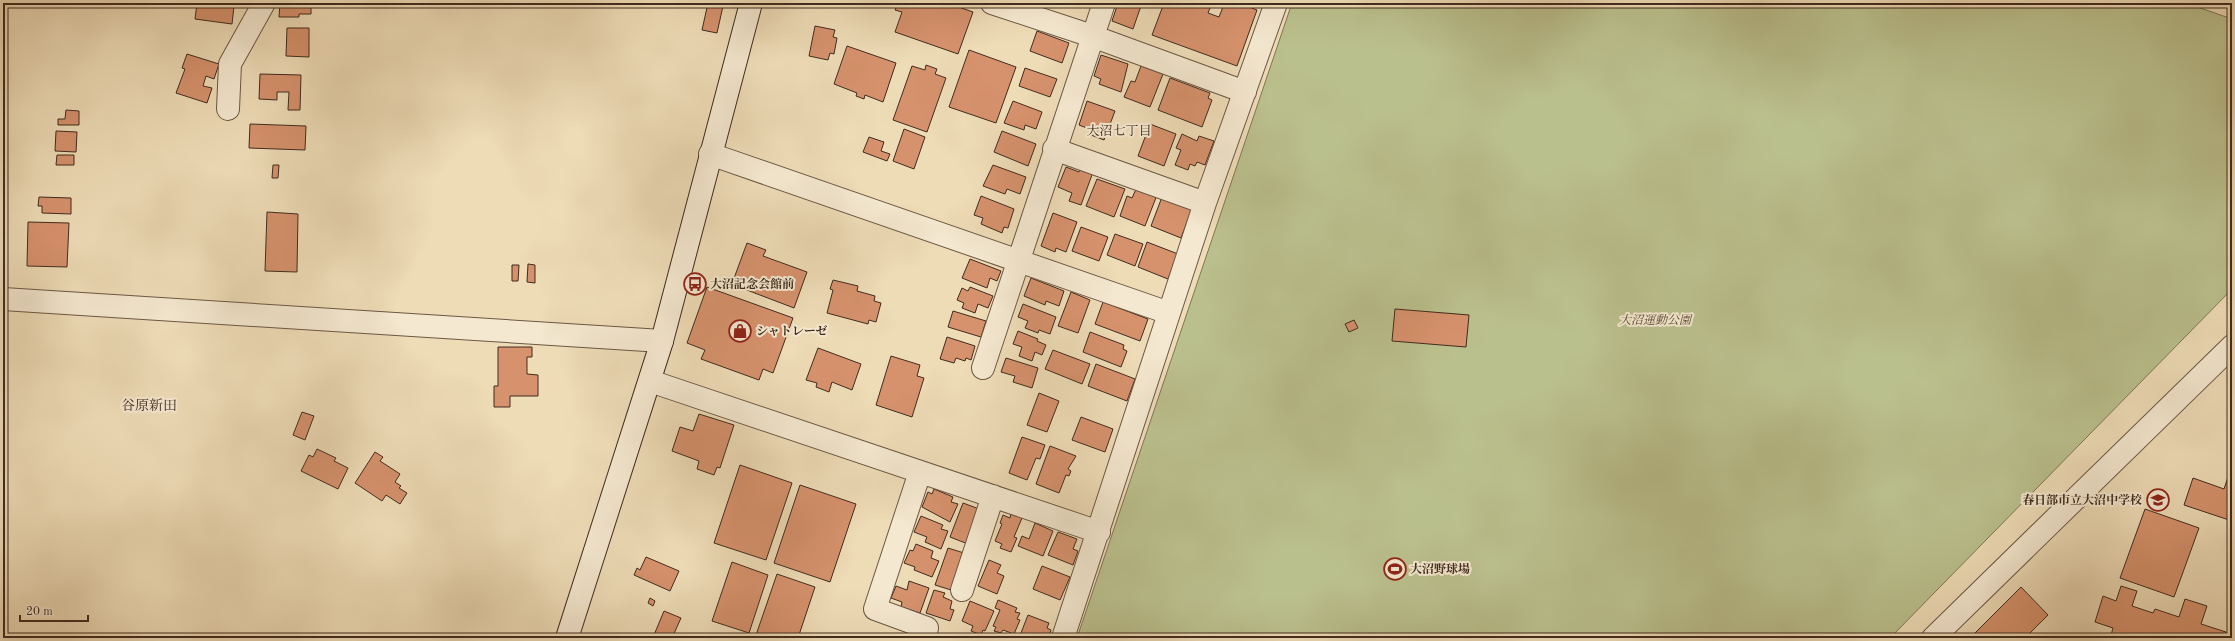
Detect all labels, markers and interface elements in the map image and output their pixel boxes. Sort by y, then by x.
district label: 大沼七丁目 [1086,124,1152,138]
bus stop icon: 大沼記念会館前 [682,271,708,297]
place label: 大沼記念会館前 [710,277,794,291]
park label: 大沼運動公園 [1619,313,1693,327]
shop icon: シャトレーゼ [727,318,753,344]
place label: シャトレーゼ [756,325,828,338]
district label: 谷原新田 [121,398,177,413]
school or university icon: 春日部市立大沼中学校 [2145,487,2171,513]
place label: 春日部市立大沼中学校 [2022,493,2142,507]
sports icon: 大沼野球場 [1382,556,1408,582]
place label: 大沼野球場 [1410,562,1470,576]
scale bar [20,597,88,623]
text: 20 m [26,606,53,618]

